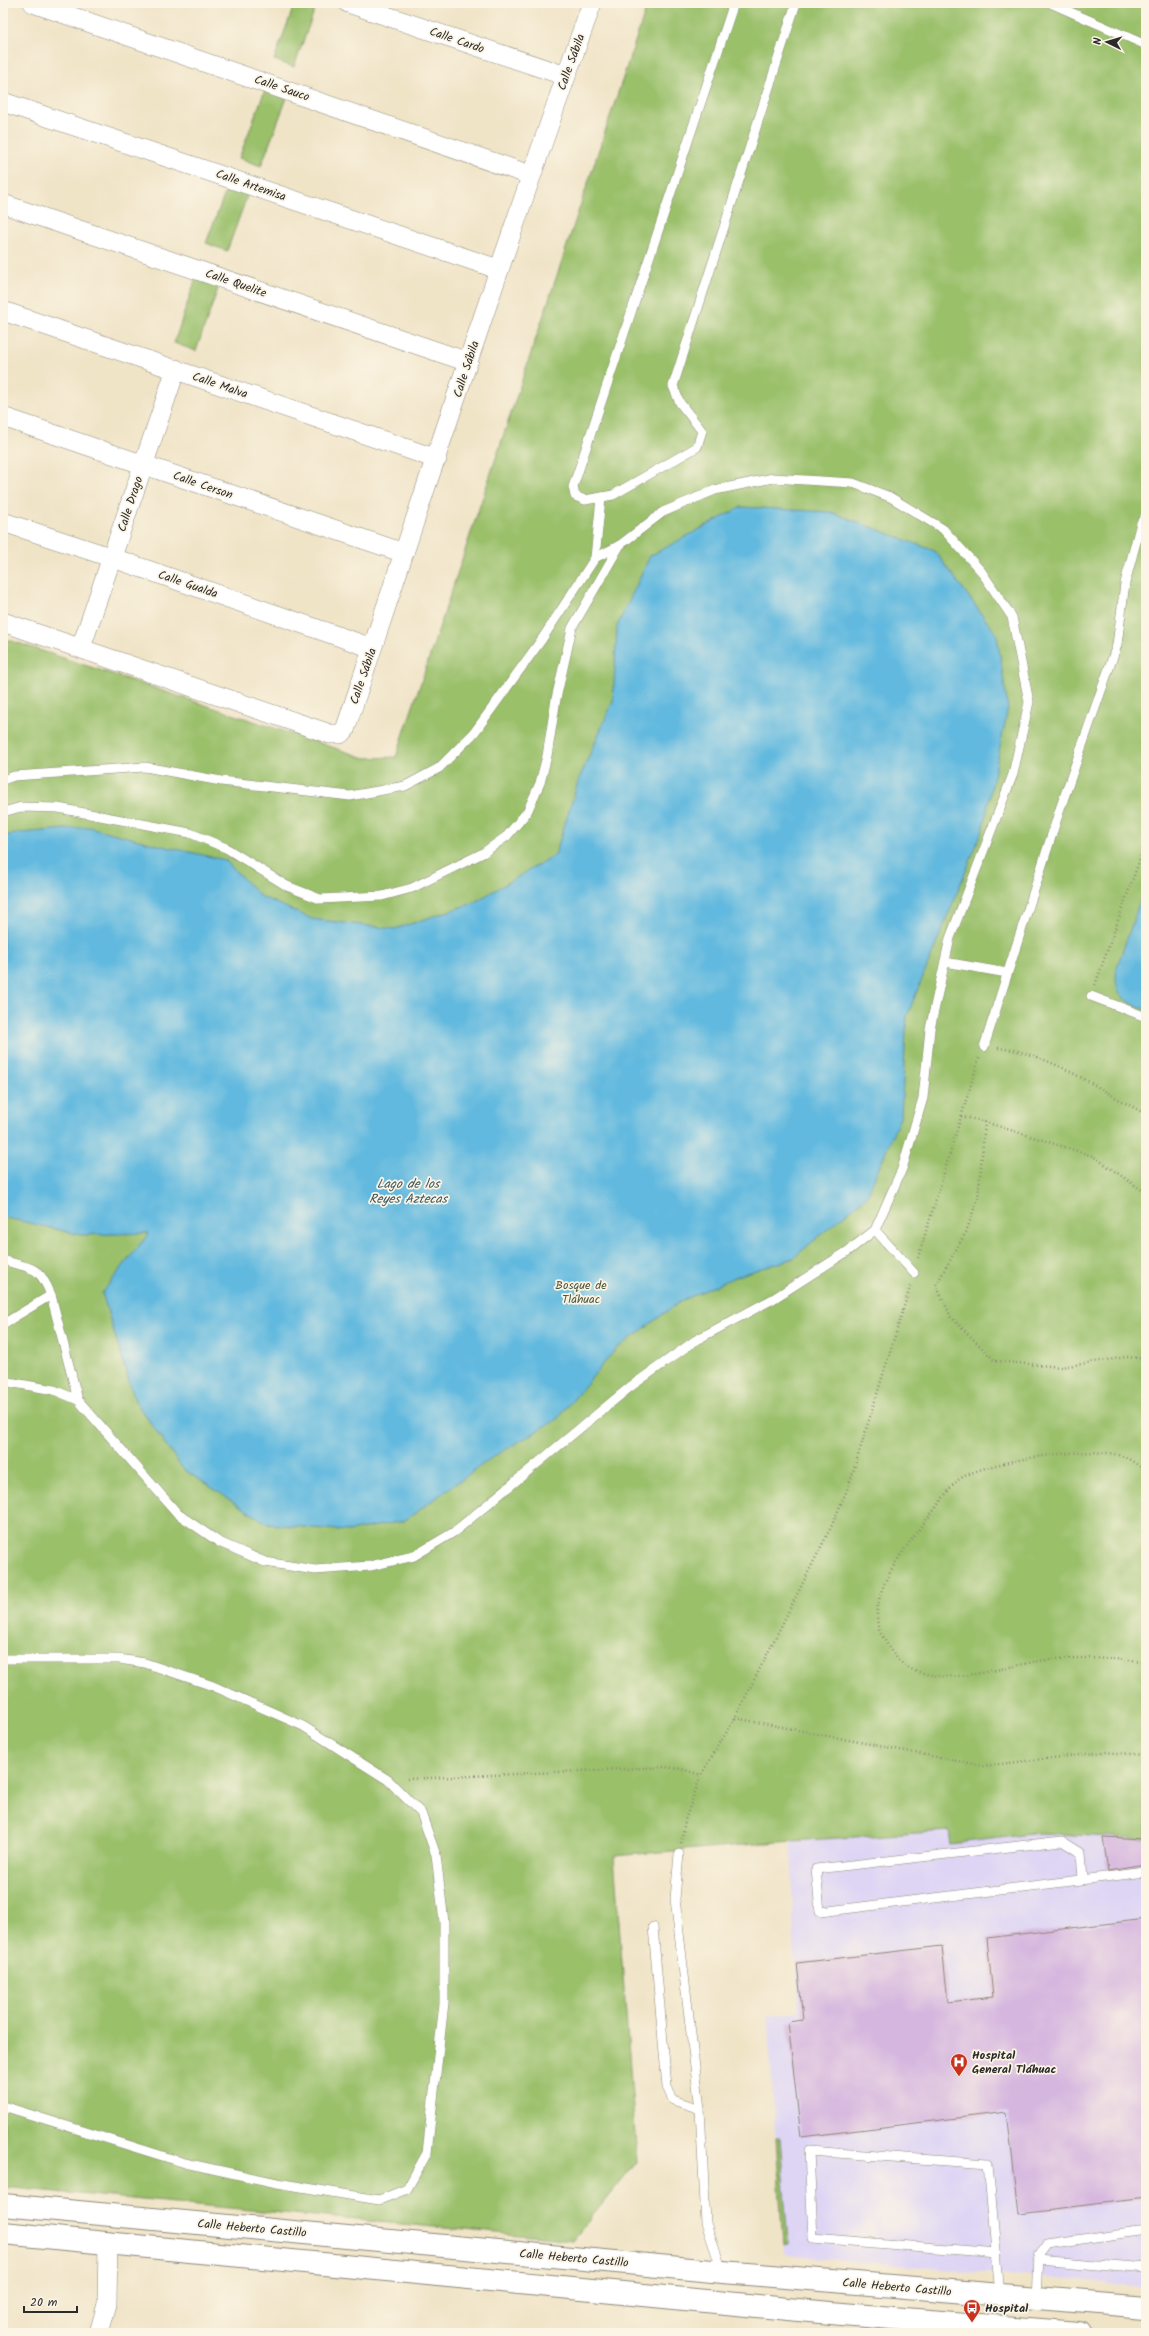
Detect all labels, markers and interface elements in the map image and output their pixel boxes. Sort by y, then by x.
street label: Calle Cardo [427,22,487,59]
north arrow [1087,22,1127,62]
street label: Calle Sábila [553,31,591,93]
text: N [1089,37,1107,45]
street label: Calle Sauco [252,70,312,107]
street label: Calle Artemisa [213,165,289,207]
street label: Calle Quelite [203,264,270,303]
street label: Calle Sábila [448,338,485,400]
street label: Calle Malva [189,367,251,404]
street label: Calle Cerson [170,466,235,505]
street label: Calle Drago [113,474,148,534]
street label: Calle Gualda [155,565,221,604]
street label: Calle Sábila [345,645,382,707]
water label: Lago de los Reyes Aztecas [369,1174,448,1210]
park label: Bosque de Tláhuac [555,1276,607,1309]
place label: Hospital General Tláhuac [972,2046,1056,2079]
hospital icon: Hospital General Tláhuac [949,2052,969,2077]
street label: Calle Heberto Castillo [197,2214,307,2243]
street label: Calle Heberto Castillo [519,2244,629,2273]
street label: Calle Heberto Castillo [842,2273,952,2302]
scale bar [24,2288,77,2314]
text: 20 m [30,2293,58,2312]
bus stop icon: Hospital [962,2298,982,2323]
place label: Hospital [985,2299,1029,2318]

